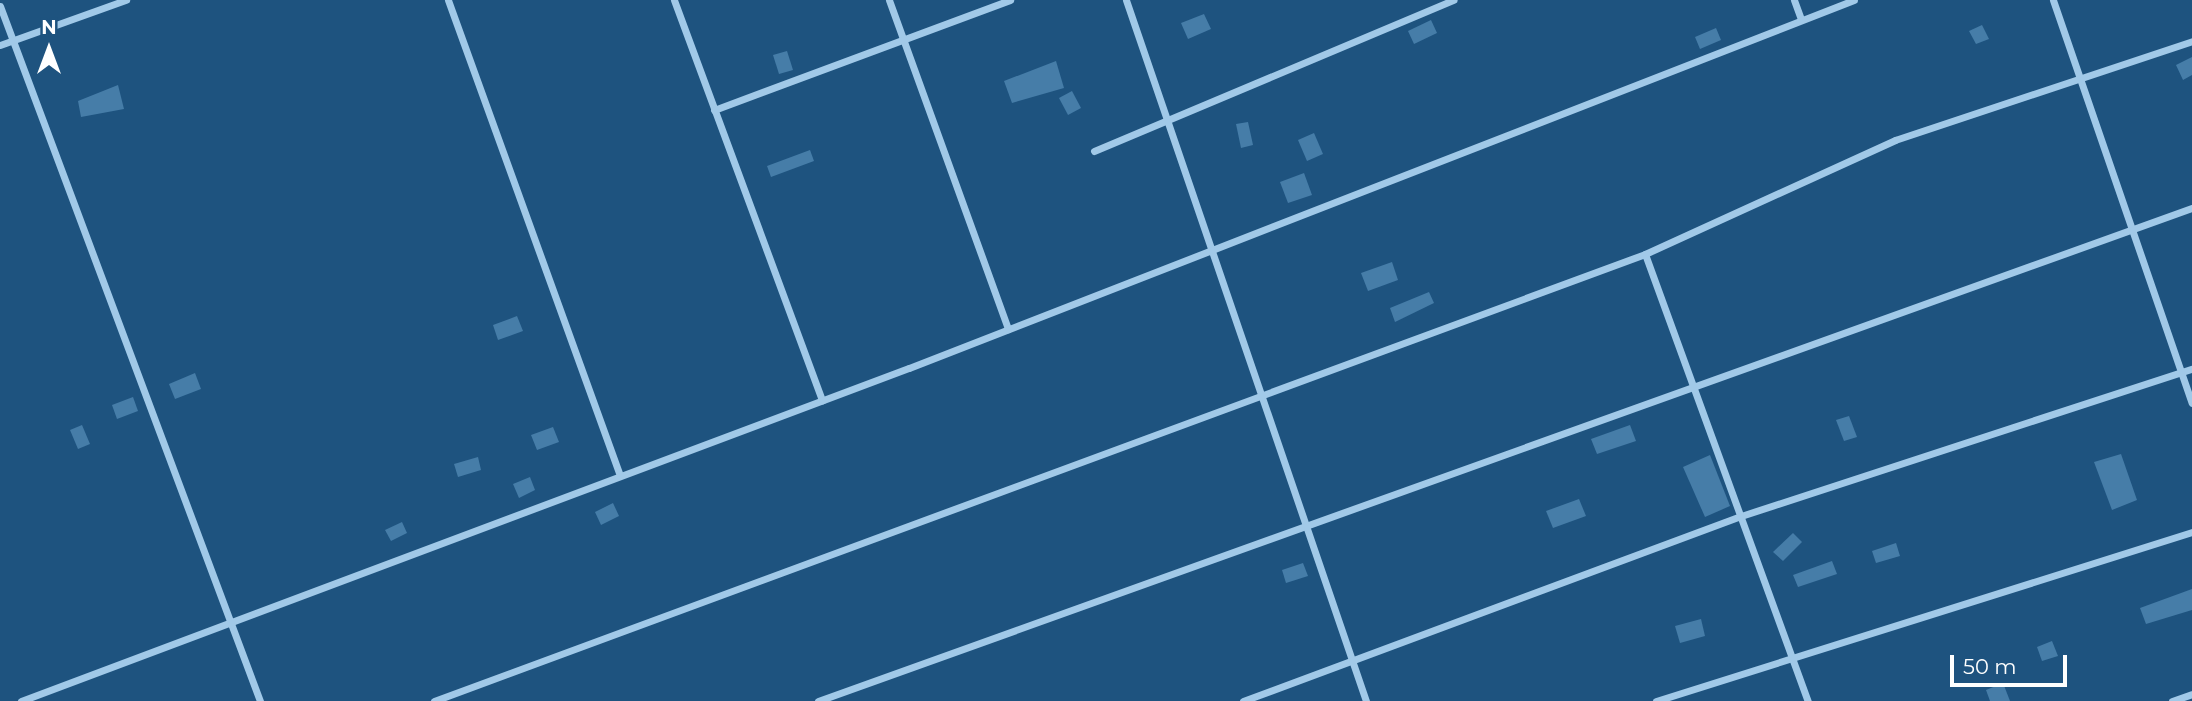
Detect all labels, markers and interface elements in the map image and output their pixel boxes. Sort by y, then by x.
north arrow [14,14,84,84]
text: N [41,16,57,39]
scale bar [1954,642,2071,686]
text: 50 m [1963,654,2017,679]

